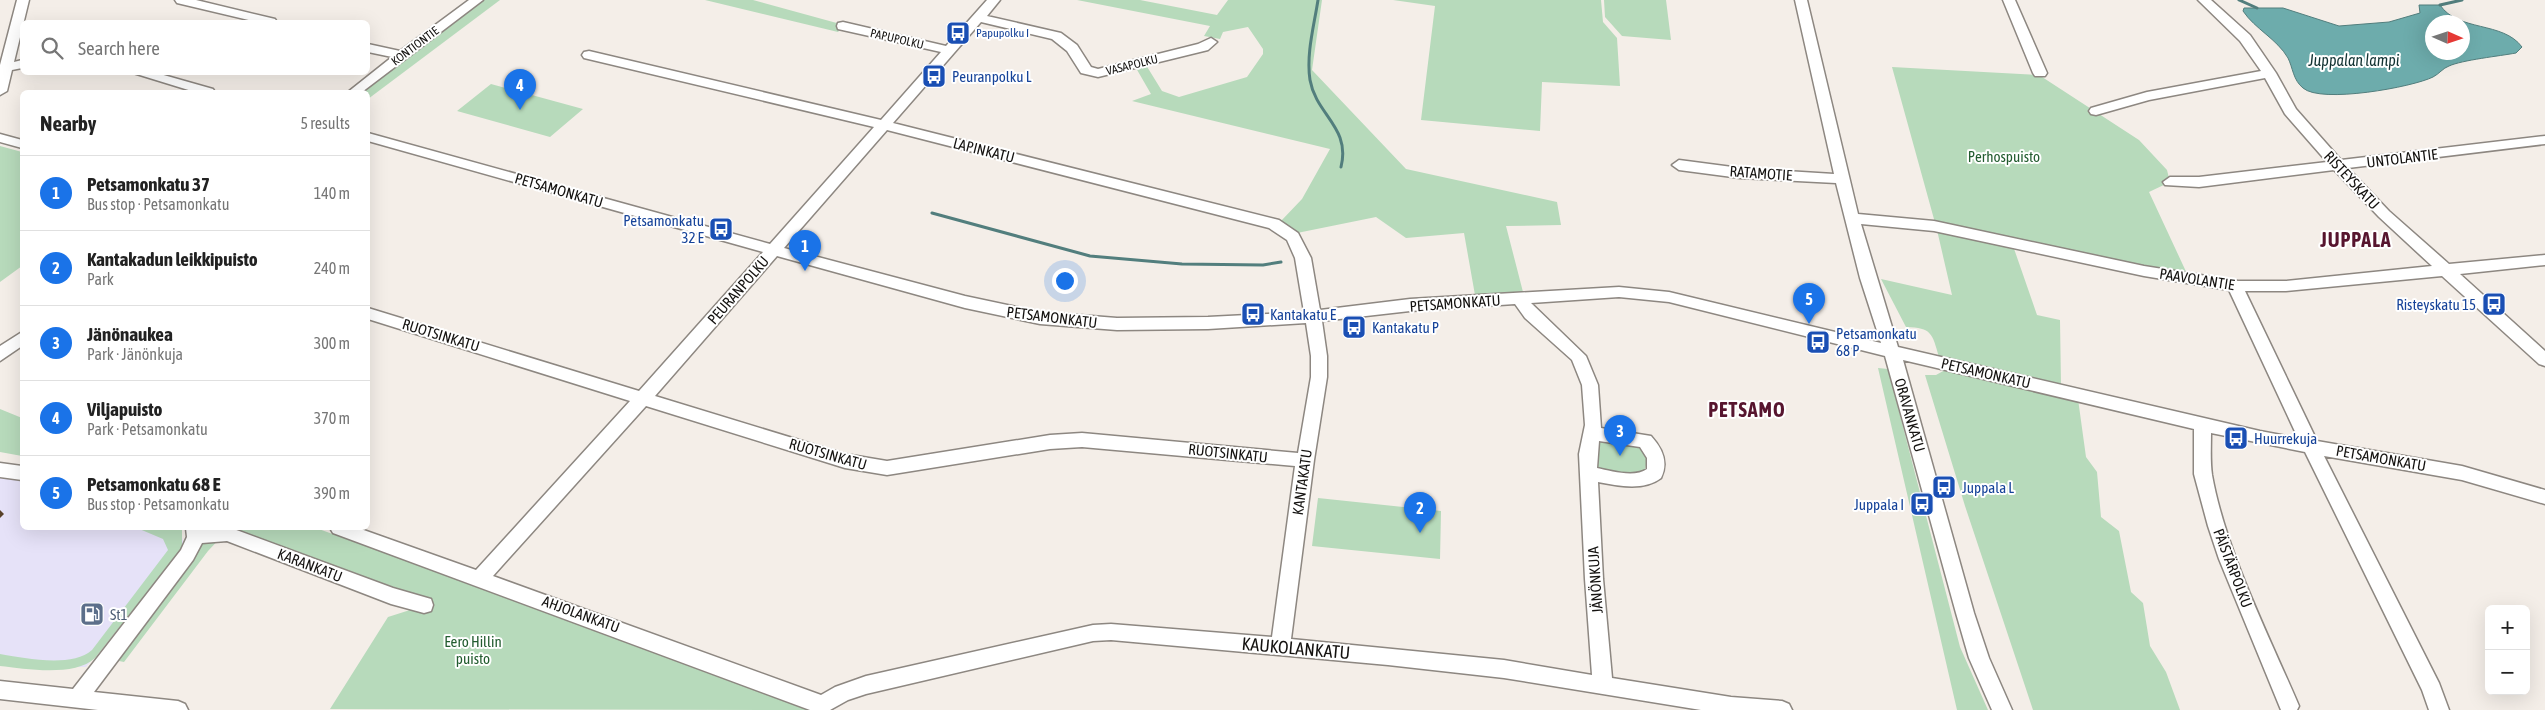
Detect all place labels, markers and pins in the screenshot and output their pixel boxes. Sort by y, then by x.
bus stop icon: Papupolku I [945,20,971,46]
place label: Papupolku I [976,26,1029,40]
bus stop icon: Peuranpolku L [921,63,947,89]
place label: Peuranpolku L [952,68,1032,85]
pin: 4 [504,69,536,110]
place label: Petsamonkatu 32 E [623,212,705,246]
bus stop icon: Petsamonkatu 32 E [708,216,734,242]
pin: 1 [789,230,821,271]
pin: 5 [1793,283,1825,324]
bus stop icon: Risteyskatu 15 [2481,291,2507,317]
place label: Risteyskatu 15 [2396,296,2476,313]
bus stop icon: Kantakatu E [1240,301,1266,327]
place label: Kantakatu E [1270,306,1337,323]
bus stop icon: Kantakatu P [1341,314,1367,340]
place label: Kantakatu P [1372,319,1439,336]
place label: Petsamonkatu 68 P [1836,325,1917,359]
bus stop icon: Petsamonkatu 68 P [1805,329,1831,355]
pin: 3 [1604,415,1636,456]
bus stop icon: Huurrekuja [2223,425,2249,451]
place label: Huurrekuja [2254,430,2317,447]
bus stop icon: Juppala L [1931,474,1957,500]
place label: Juppala L [1962,479,2014,496]
bus stop icon: Juppala I [1909,491,1935,517]
pin: 2 [1404,492,1436,533]
place label: Juppala I [1854,496,1904,513]
fuel station icon: St1 [79,601,105,627]
place label: St1 [110,606,128,623]

